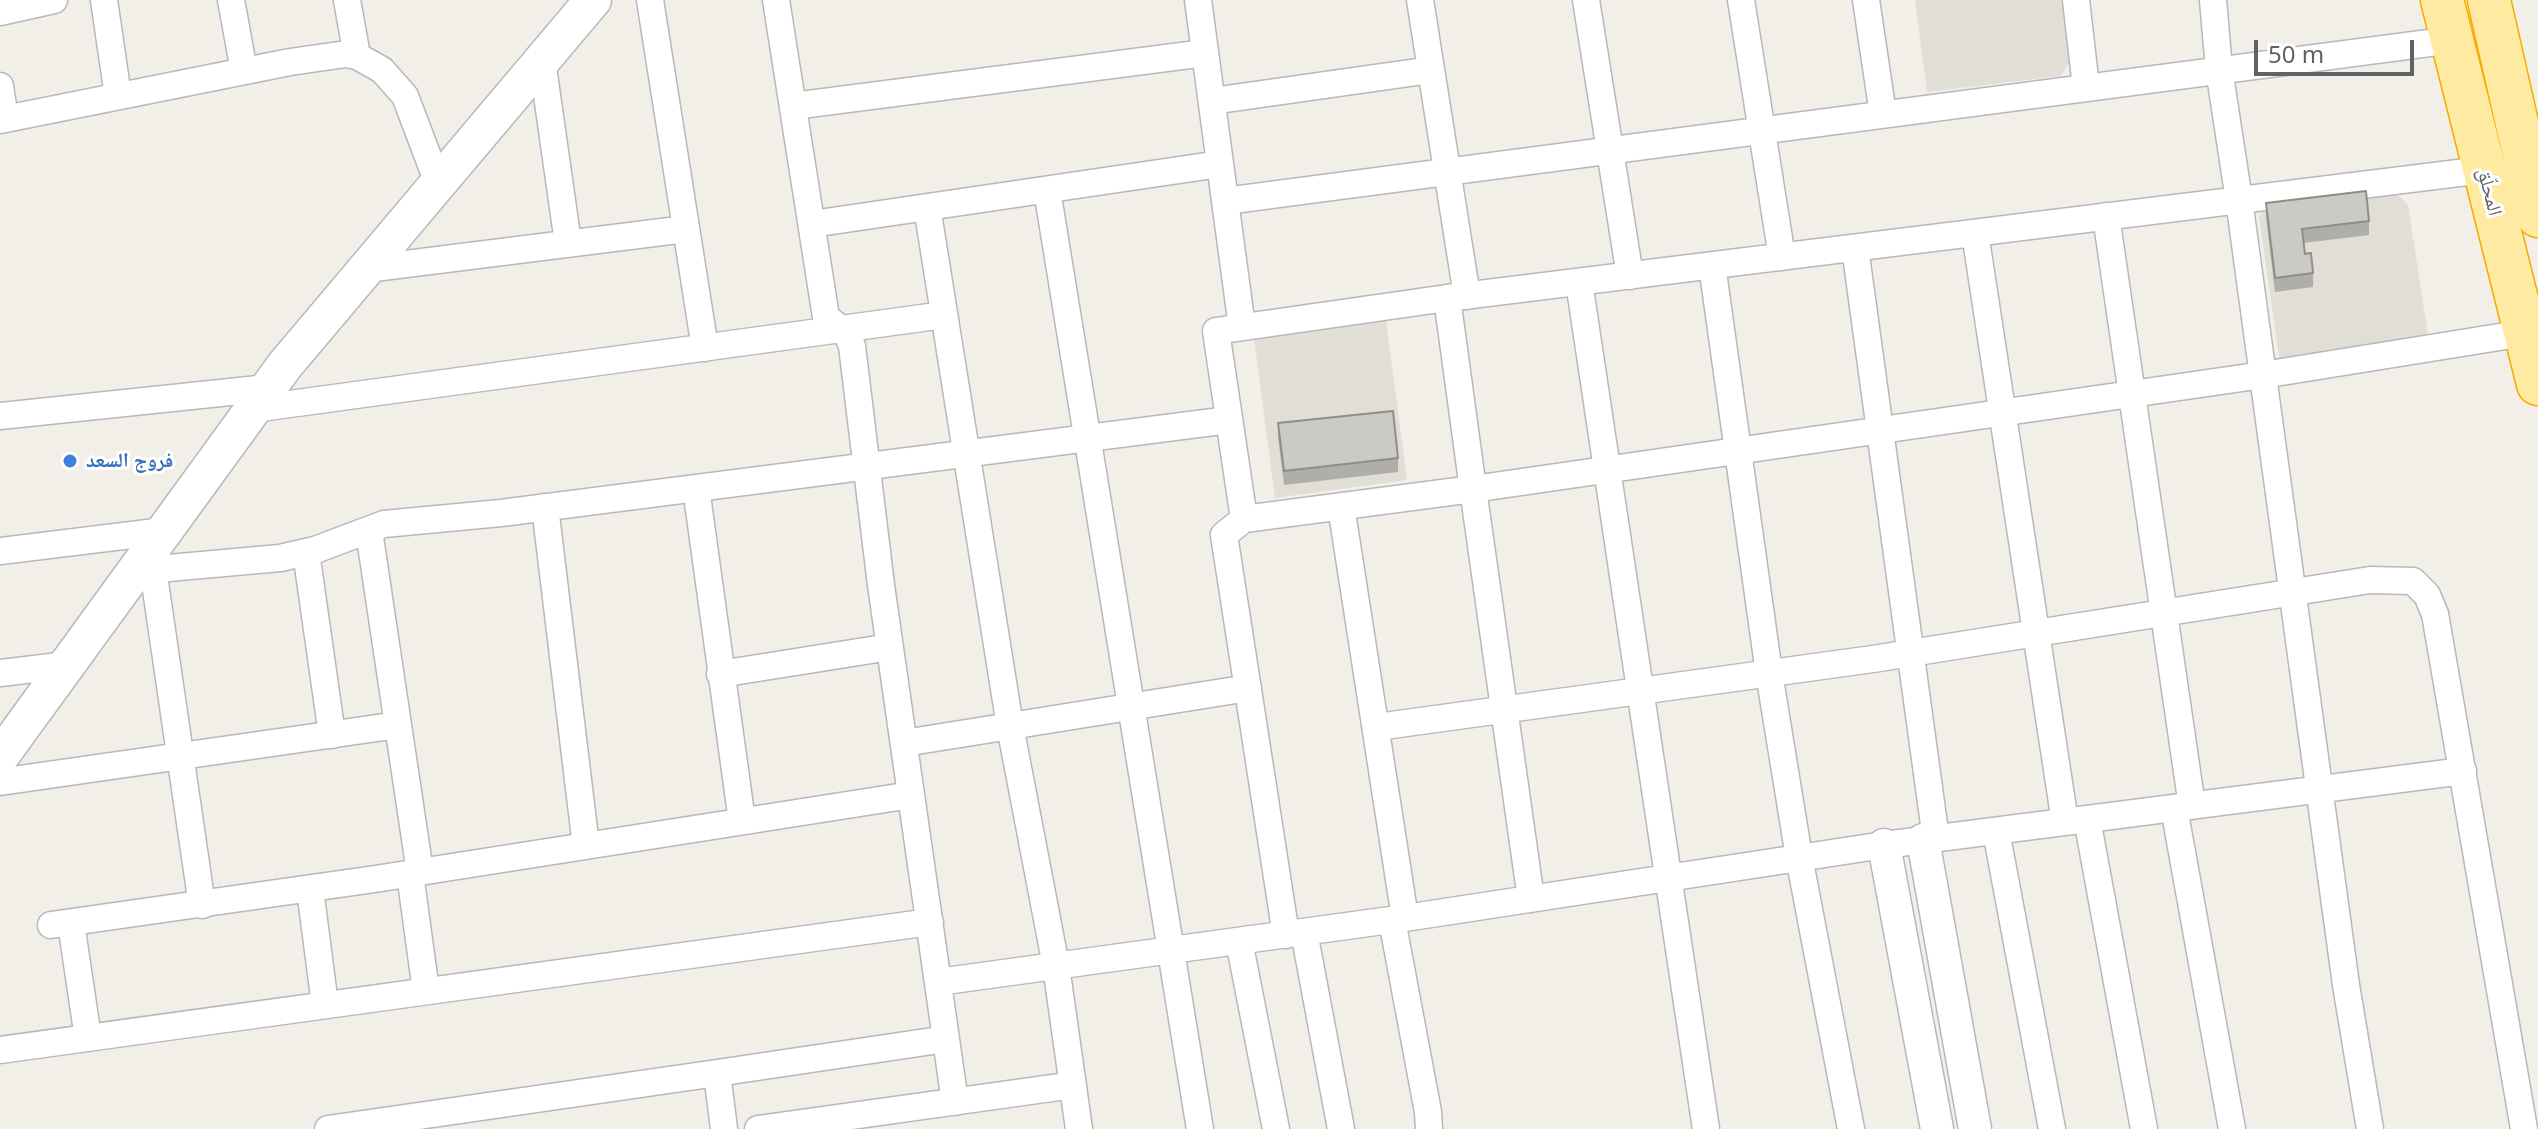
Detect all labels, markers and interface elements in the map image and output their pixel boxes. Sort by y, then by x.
scale bar [2258,24,2418,74]
text: 50 m [2268,37,2324,70]
street label: المحلّق [2472,166,2506,218]
place label: فروج السعد [86,449,173,473]
marker: فروج السعد [61,452,79,470]

